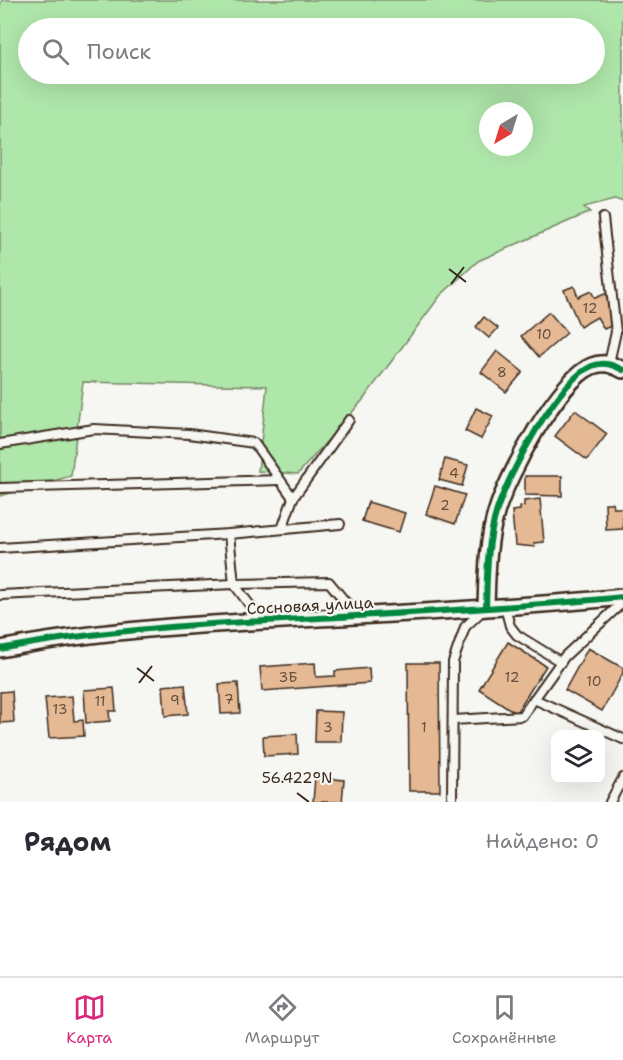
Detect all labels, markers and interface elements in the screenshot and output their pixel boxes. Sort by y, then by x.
search box [18,18,605,84]
icon: search [39,35,72,68]
text: Поиск [87,37,151,66]
north arrow [479,102,533,156]
house number: 12 [583,299,597,317]
house number: 10 [536,325,552,343]
house number: 8 [497,363,507,381]
house number: 4 [449,464,459,482]
house number: 2 [440,496,450,514]
street label: Сосновая улица [246,592,374,619]
house number: 3Б [278,668,298,686]
house number: 12 [505,668,519,686]
house number: 10 [586,672,602,690]
house number: 7 [224,690,234,708]
house number: 9 [170,691,180,709]
house number: 11 [94,692,106,710]
house number: 13 [53,700,67,718]
house number: 3 [323,718,333,736]
house number: 1 [421,718,427,736]
map controls [551,730,605,784]
button: layers [551,730,605,784]
text: 56.422°N [262,768,332,788]
text: Рядом [24,824,111,859]
text: Найдено: 0 [486,828,599,854]
tab: Карта [66,991,112,1048]
tab: Маршрут [245,991,319,1048]
tab: Сохранённые [452,991,557,1048]

